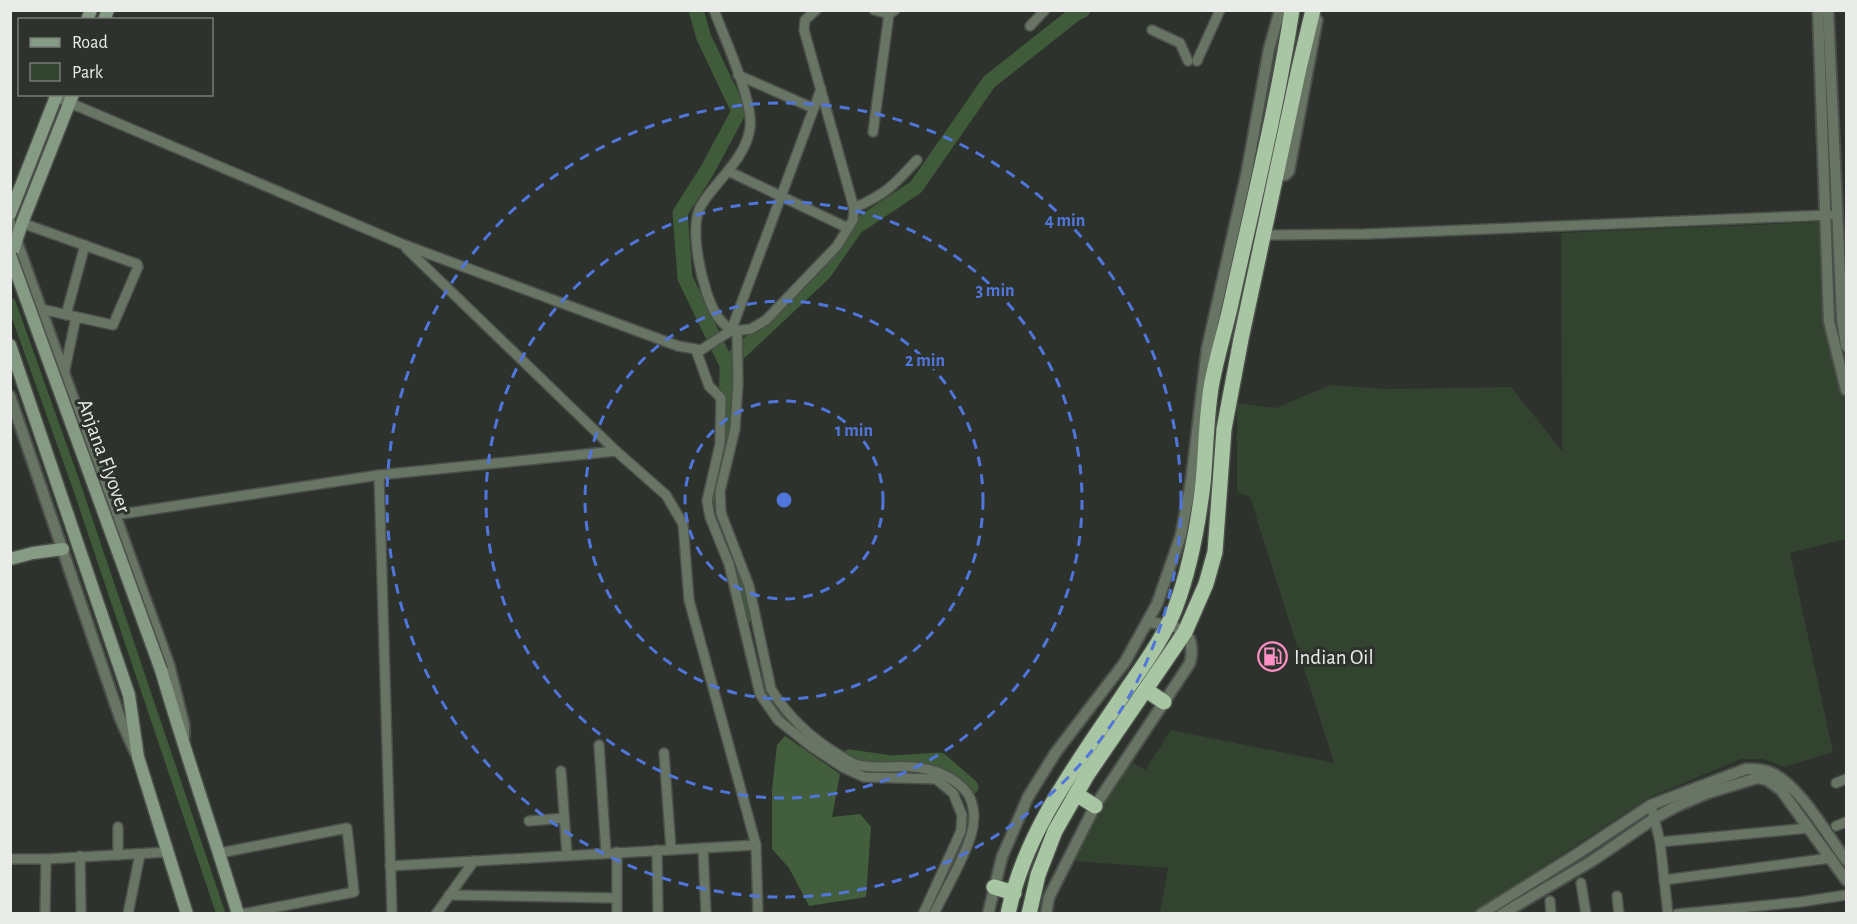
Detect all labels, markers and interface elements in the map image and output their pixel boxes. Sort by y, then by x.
legend [18,18,213,96]
text: Road [72,34,108,52]
text: Park [72,64,104,82]
text: 4 min [1045,212,1085,230]
text: 3 min [975,282,1015,300]
text: 2 min [905,352,945,370]
street label: Anjana Flyover [74,396,134,516]
text: 1 min [835,422,873,440]
centre of rings [774,490,794,510]
fuel station icon: Indian Oil [1257,641,1289,673]
place label: Indian Oil [1294,647,1374,668]

